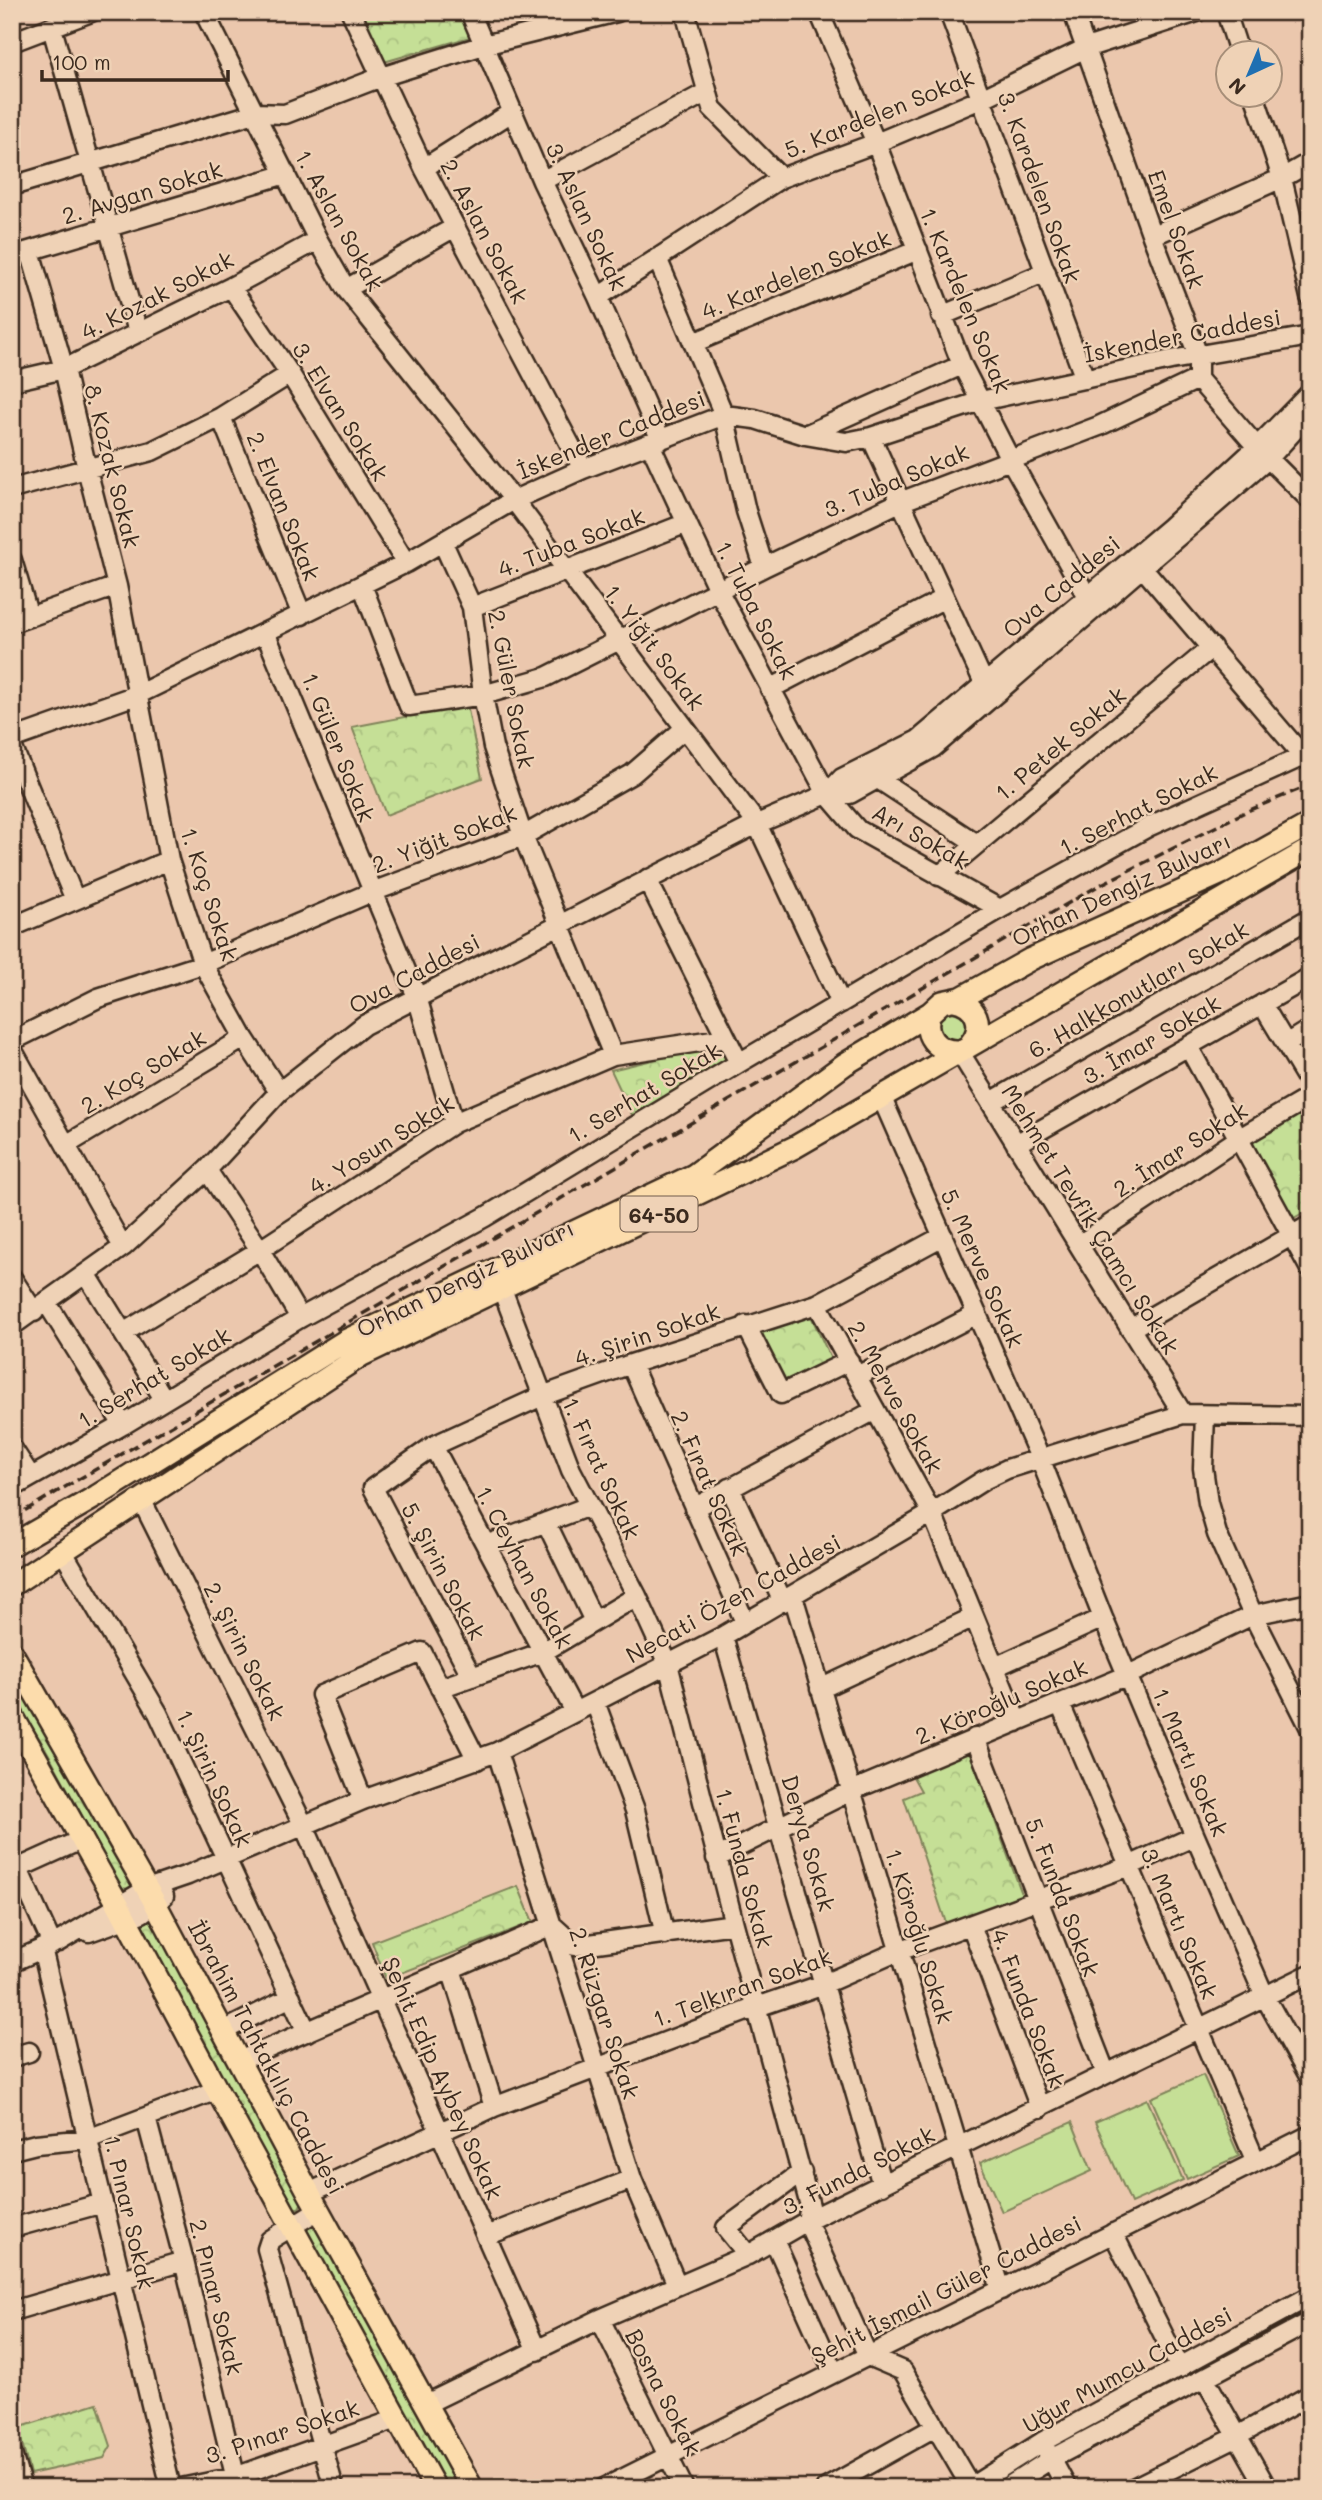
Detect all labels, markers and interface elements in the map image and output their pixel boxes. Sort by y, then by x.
scale bar [42,38,228,82]
north arrow [1214,38,1284,108]
text: 100 m [52,48,111,75]
street label: 5. Kardelen Sokak [780,61,978,165]
text: N [1223,73,1251,101]
street label: 3. Kardelen Sokak [991,87,1089,287]
street label: 3. Aslan Sokak [540,137,634,295]
street label: 1. Aslan Sokak [289,144,391,296]
street label: 2. Avgan Sokak [58,153,226,231]
street label: 2. Aslan Sokak [434,153,536,309]
street label: Emel Sokak [1142,165,1212,293]
street label: 1. Kardelen Sokak [913,203,1019,397]
street label: 4. Kardelen Sokak [697,222,895,326]
street label: 4. Kozak Sokak [76,244,238,346]
street label: İskender Caddesi [1081,301,1283,369]
street label: 3. Elvan Sokak [286,336,396,486]
street label: 8. Kozak Sokak [78,381,148,551]
street label: İskender Caddesi [512,383,710,485]
street label: 2. Elvan Sokak [241,427,327,585]
street label: 3. Tuba Sokak [819,436,973,524]
street label: 4. Tuba Sokak [493,500,649,584]
street label: Ova Caddesi [996,528,1126,644]
street label: 1. Tuba Sokak [709,536,805,684]
street label: 1. Yiğit Sokak [598,578,712,716]
street label: 2. Güler Sokak [482,607,542,771]
street label: 1. Güler Sokak [295,668,383,826]
street label: 1. Petek Sokak [988,679,1132,807]
street label: 1. Serhat Sokak [1054,756,1222,862]
street label: Arı Sokak [867,796,975,876]
street label: 2. Yiğit Sokak [368,797,520,879]
street label: 1. Koç Sokak [174,824,246,964]
street label: Orhan Dengiz Bulvarı [1007,825,1235,953]
street label: 6. Halkkonutları Sokak [1022,914,1254,1064]
street label: Ova Caddesi [343,926,485,1020]
street label: 3. İmar Sokak [1077,987,1225,1091]
street label: 2. Koç Sokak [75,1022,211,1120]
street label: 1. Serhat Sokak [562,1035,726,1149]
street label: Mehmet Tevfik Çamcı Sokak [995,1078,1187,1360]
street label: 4. Yosun Sokak [303,1087,459,1201]
street label: 2. İmar Sokak [1107,1094,1253,1204]
street label: 5. Merve Sokak [935,1184,1031,1352]
road number: 64-50 [620,1196,698,1232]
street label: Orhan Dengiz Bulvarı [351,1212,579,1344]
street label: 4. Şirin Sokak [570,1295,724,1373]
street label: 2. Merve Sokak [842,1315,950,1479]
street label: 1. Serhat Sokak [72,1320,236,1434]
street label: 1. Fırat Sokak [556,1392,648,1544]
street label: 2. Fırat Sokak [665,1406,755,1560]
street label: 1. Ceyhan Sokak [470,1481,580,1653]
street label: 5. Şirin Sokak [395,1497,493,1645]
street label: Necati Özen Caddesi [620,1526,846,1670]
street label: 2. Şirin Sokak [197,1577,293,1725]
street label: 2. Köroğlu Sokak [910,1651,1092,1751]
street label: 1. Martı Sokak [1146,1683,1236,1841]
street label: 1. Şirin Sokak [170,1704,260,1852]
street label: Derya Sokak [775,1771,843,1915]
street label: 1. Funda Sokak [709,1785,781,1951]
street label: 5. Funda Sokak [1019,1813,1107,1981]
street label: 3. Martı Sokak [1135,1843,1225,2003]
street label: 1. Köroğlu Sokak [879,1845,961,2027]
street label: İbrahim Tahtakılıç Caddesi [182,1915,352,2199]
street label: 2. Rüzgar Sokak [563,1923,647,2103]
street label: 4. Funda Sokak [985,1924,1073,2092]
street label: 1. Telkıran Sokak [649,1941,835,2033]
street label: Şehit Edip Aybey Sokak [376,1952,510,2204]
street label: 3. Funda Sokak [777,2119,939,2221]
street label: 1. Pınar Sokak [98,2132,162,2292]
street label: Şehit İsmail Güler Caddesi [806,2208,1086,2370]
street label: 2. Pınar Sokak [183,2216,251,2378]
street label: Uğur Mumcu Caddesi [1017,2299,1237,2439]
street label: Bosna Sokak [619,2323,709,2461]
street label: 3. Pınar Sokak [201,2392,363,2470]

